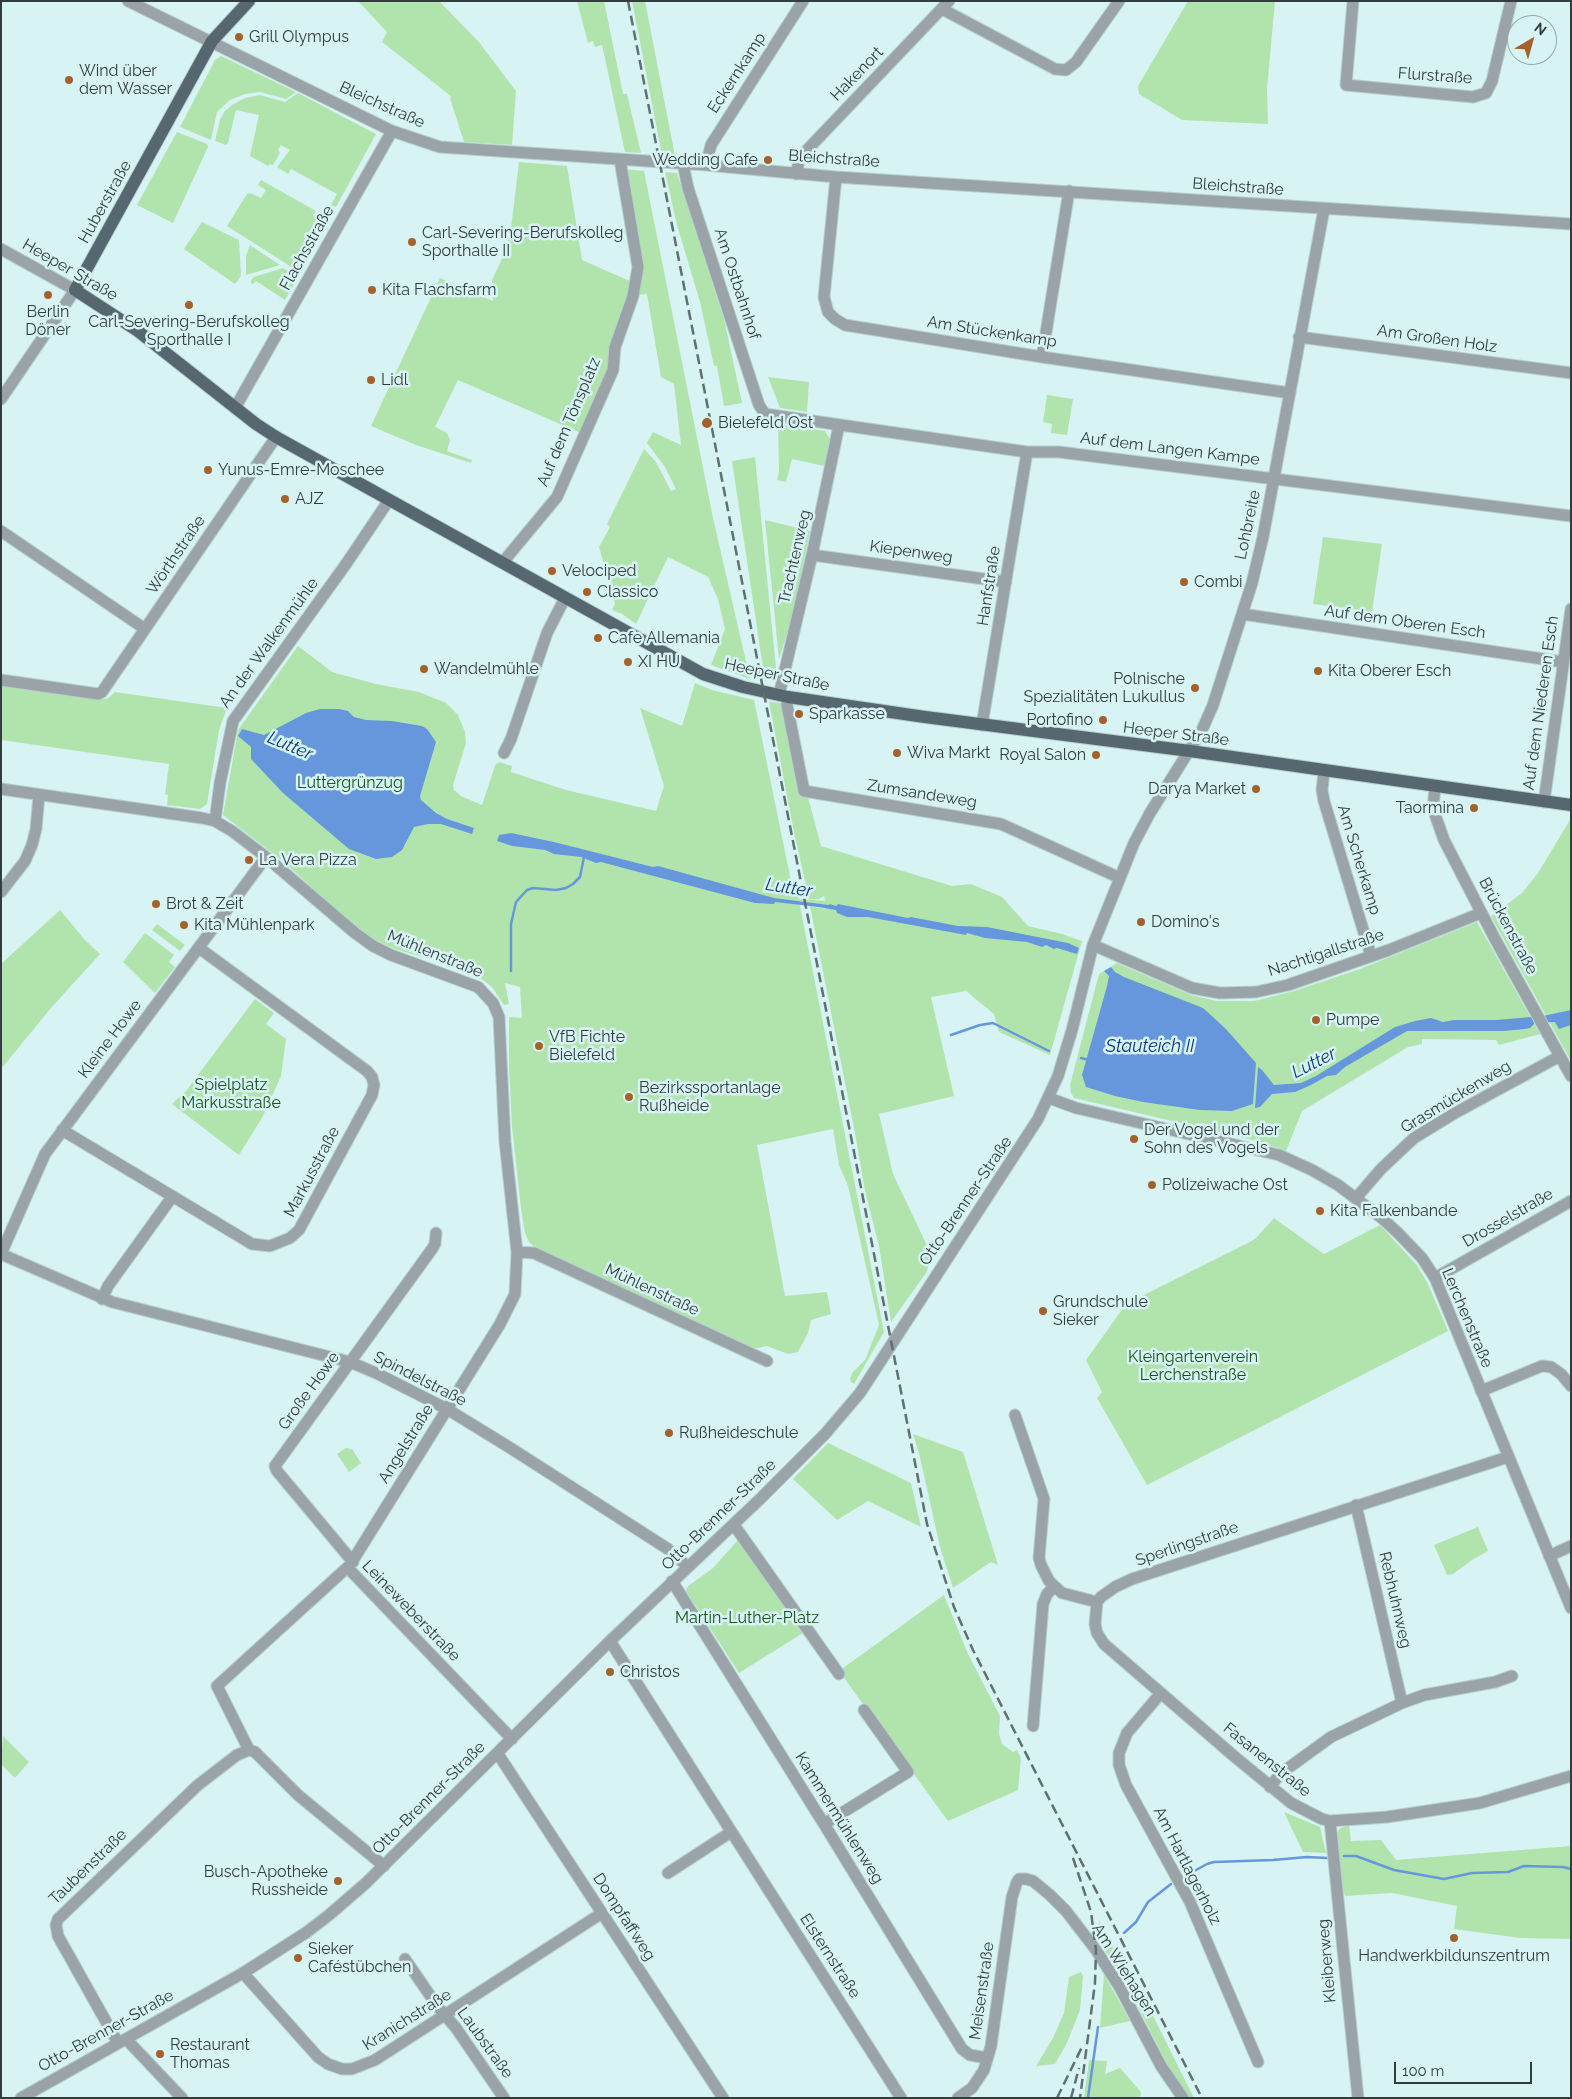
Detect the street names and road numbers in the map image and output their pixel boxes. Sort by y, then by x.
street label: Eckernkamp [704,29,770,117]
street label: Hakenort [827,43,887,105]
street label: Flurstraße [1397,64,1473,88]
street label: Bleichstraße [336,78,428,132]
street label: Bleichstraße [788,146,880,172]
street label: Huberstraße [74,157,136,247]
street label: Bleichstraße [1192,174,1284,200]
street label: Flachsstraße [276,202,338,294]
street label: Am Ostbahnhof [710,226,764,342]
street label: Heeper Straße [19,235,121,305]
street label: Am Stückenkamp [926,312,1058,352]
street label: Am Großen Holz [1376,321,1498,357]
street label: Auf dem Tönsplatz [533,355,605,489]
street label: Auf dem Langen Kampe [1079,428,1261,470]
street label: Lohbreite [1231,488,1265,562]
street label: Trachtenweg [775,508,815,606]
street label: Wörthstraße [143,512,209,598]
street label: Kiepenweg [868,537,954,567]
street label: Hanfstraße [973,545,1005,627]
street label: An der Walkenmühle [215,574,323,712]
street label: Auf dem Oberen Esch [1323,601,1487,643]
street label: Auf dem Niederen Esch [1519,615,1563,791]
street label: Heeper Straße [723,655,831,695]
street label: Heeper Straße [1122,718,1230,750]
street label: Zumsandeweg [866,776,978,812]
street label: Am Scherkamp [1333,803,1385,917]
street label: Brückenstraße [1474,874,1542,978]
street label: Nachtigallstraße [1266,925,1386,981]
street label: Mühlenstraße [384,926,486,982]
street label: Kleine Howe [74,996,146,1082]
street label: Grasmückenweg [1397,1057,1515,1137]
street label: Markusstraße [280,1124,344,1220]
street label: Otto-Brenner-Straße [916,1133,1016,1269]
street label: Drosselstraße [1459,1184,1557,1252]
street label: Mühlenstraße [602,1260,702,1320]
street label: Lerchenstraße [1437,1265,1497,1371]
street label: Spindelstraße [370,1347,470,1411]
street label: Große Howe [274,1348,344,1434]
street label: Angelstraße [374,1401,438,1487]
street label: Otto-Brenner-Straße [658,1455,780,1575]
street label: Sperlingstraße [1133,1517,1241,1571]
street label: Rebhuhnweg [1375,1550,1415,1650]
street label: Leineweberstraße [358,1556,464,1666]
street label: Fasanenstraße [1219,1719,1315,1801]
street label: Otto-Brenner-Straße [369,1738,489,1858]
street label: Kammermühlenweg [791,1749,887,1887]
street label: Am Hartlagerholz [1149,1804,1225,1928]
street label: Taubenstraße [45,1825,131,1909]
street label: Dompfaffweg [589,1870,659,1964]
street label: Elsternstraße [796,1910,864,2002]
street label: Kleiberweg [1314,1918,1340,2004]
street label: Am Wiehagen [1088,1920,1160,2020]
street label: Meisenstraße [966,1941,998,2041]
street label: Kranichstraße [359,1985,455,2055]
street label: Otto-Brenner-Straße [35,1986,177,2076]
street label: Laubstraße [453,2004,517,2082]

